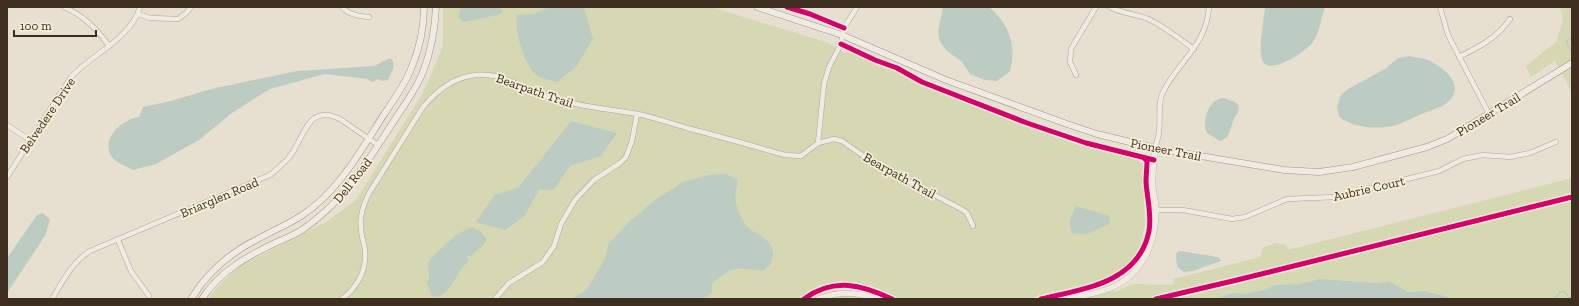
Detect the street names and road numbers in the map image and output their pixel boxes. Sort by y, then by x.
street label: Bearpath Trail [494,70,576,111]
street label: Belvedere Drive [17,75,78,156]
street label: Pioneer Trail [1453,89,1523,139]
street label: Pioneer Trail [1129,135,1203,164]
street label: Bearpath Trail [861,149,939,202]
street label: Dell Road [330,155,375,206]
street label: Aubrie Court [1332,173,1407,204]
street label: Briarglen Road [178,174,261,221]

